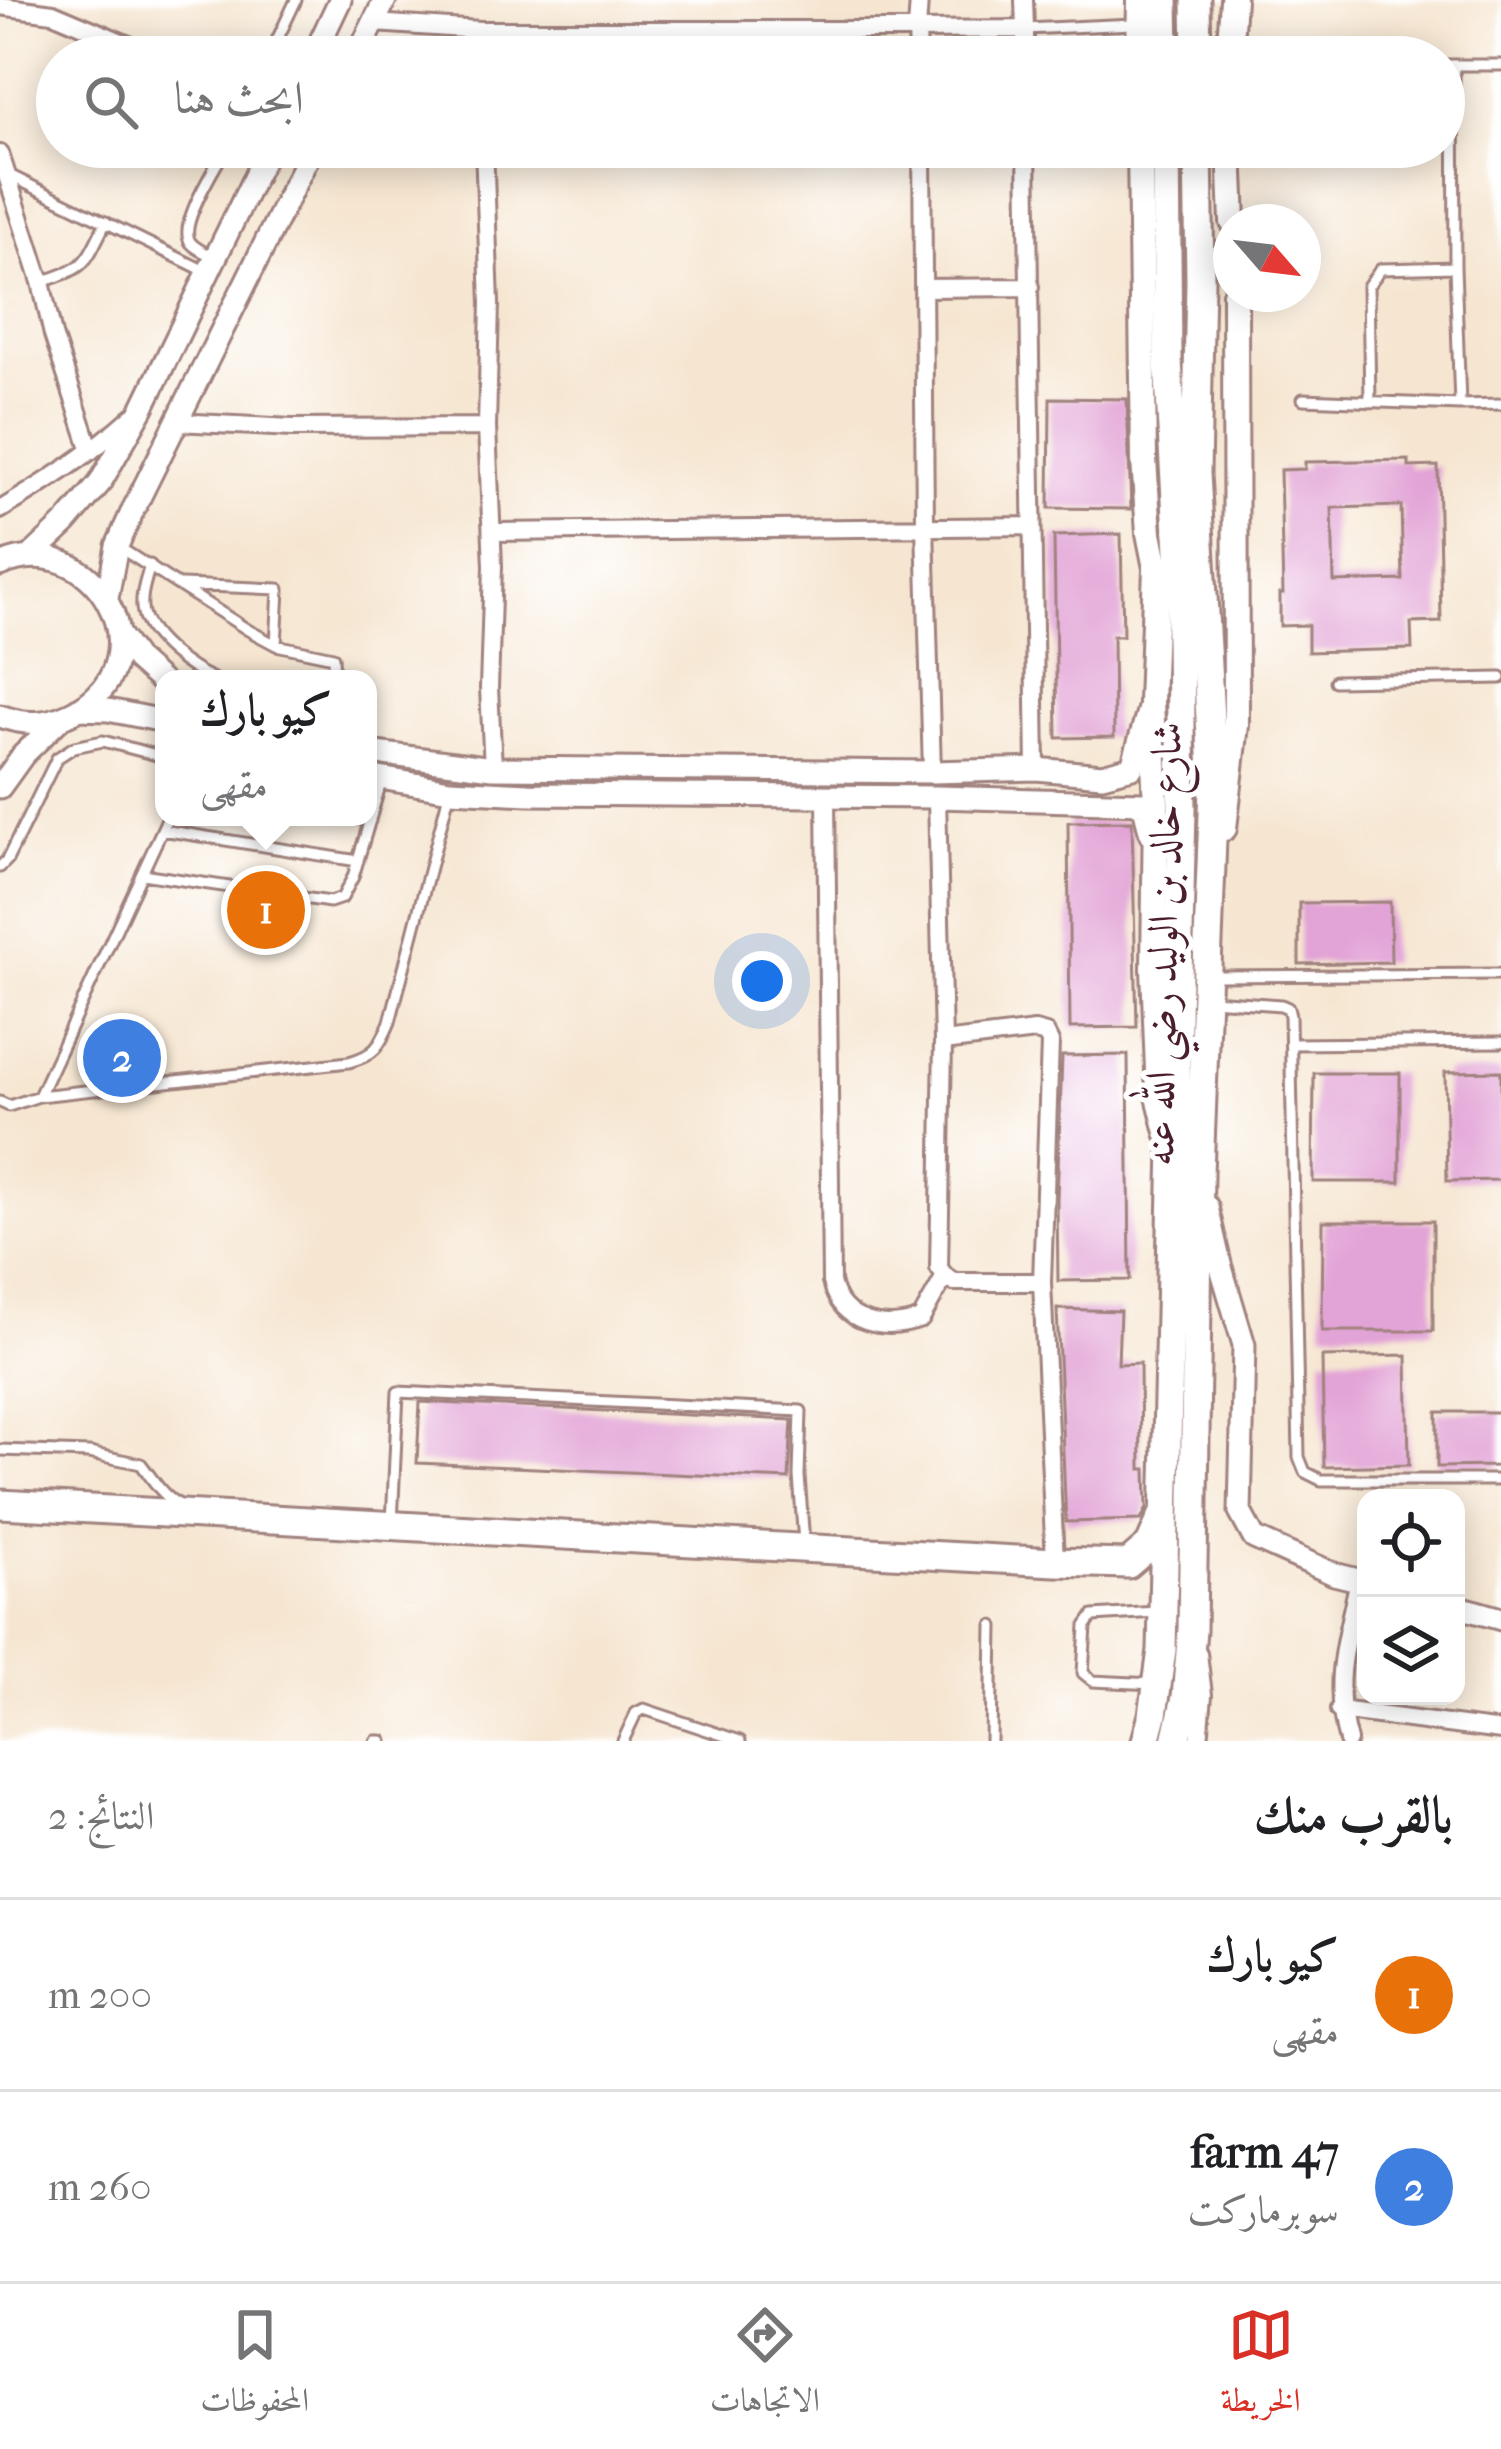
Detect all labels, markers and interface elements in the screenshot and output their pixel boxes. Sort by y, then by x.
search box [36,36,1465,168]
icon: search [78,69,144,135]
text: ابحث هنا [174,72,304,125]
north arrow [1213,204,1321,312]
popup [155,670,377,826]
text: كيو بارك [200,684,332,737]
street label: شارع خالد بن الوليد رضي الله عنه [1126,721,1206,1167]
text: مقهى [200,762,268,808]
pin: 1 [227,865,305,955]
your location [732,951,792,1011]
pin: 2 [83,1013,161,1103]
map controls [1357,1489,1465,1705]
button: locate [1357,1489,1465,1597]
button: layers [1357,1597,1465,1705]
text: بالقرب منك [1254,1785,1453,1845]
text: النتائج: 2 [48,1793,154,1839]
text: كيو بارك [1207,1930,1339,1983]
text: 200 m [48,1972,152,2018]
text: 1 [1407,1972,1421,2018]
text: مقهى [1271,2008,1339,2054]
text: farm 47 [1190,2126,1339,2179]
text: 260 m [48,2164,152,2210]
text: 2 [1404,2164,1424,2210]
text: سوبرماركت [1188,2187,1339,2233]
tab: المحفوظات [200,2302,309,2432]
tab: الاتجاهات [710,2302,820,2432]
tab: الخريطة [1220,2302,1301,2432]

